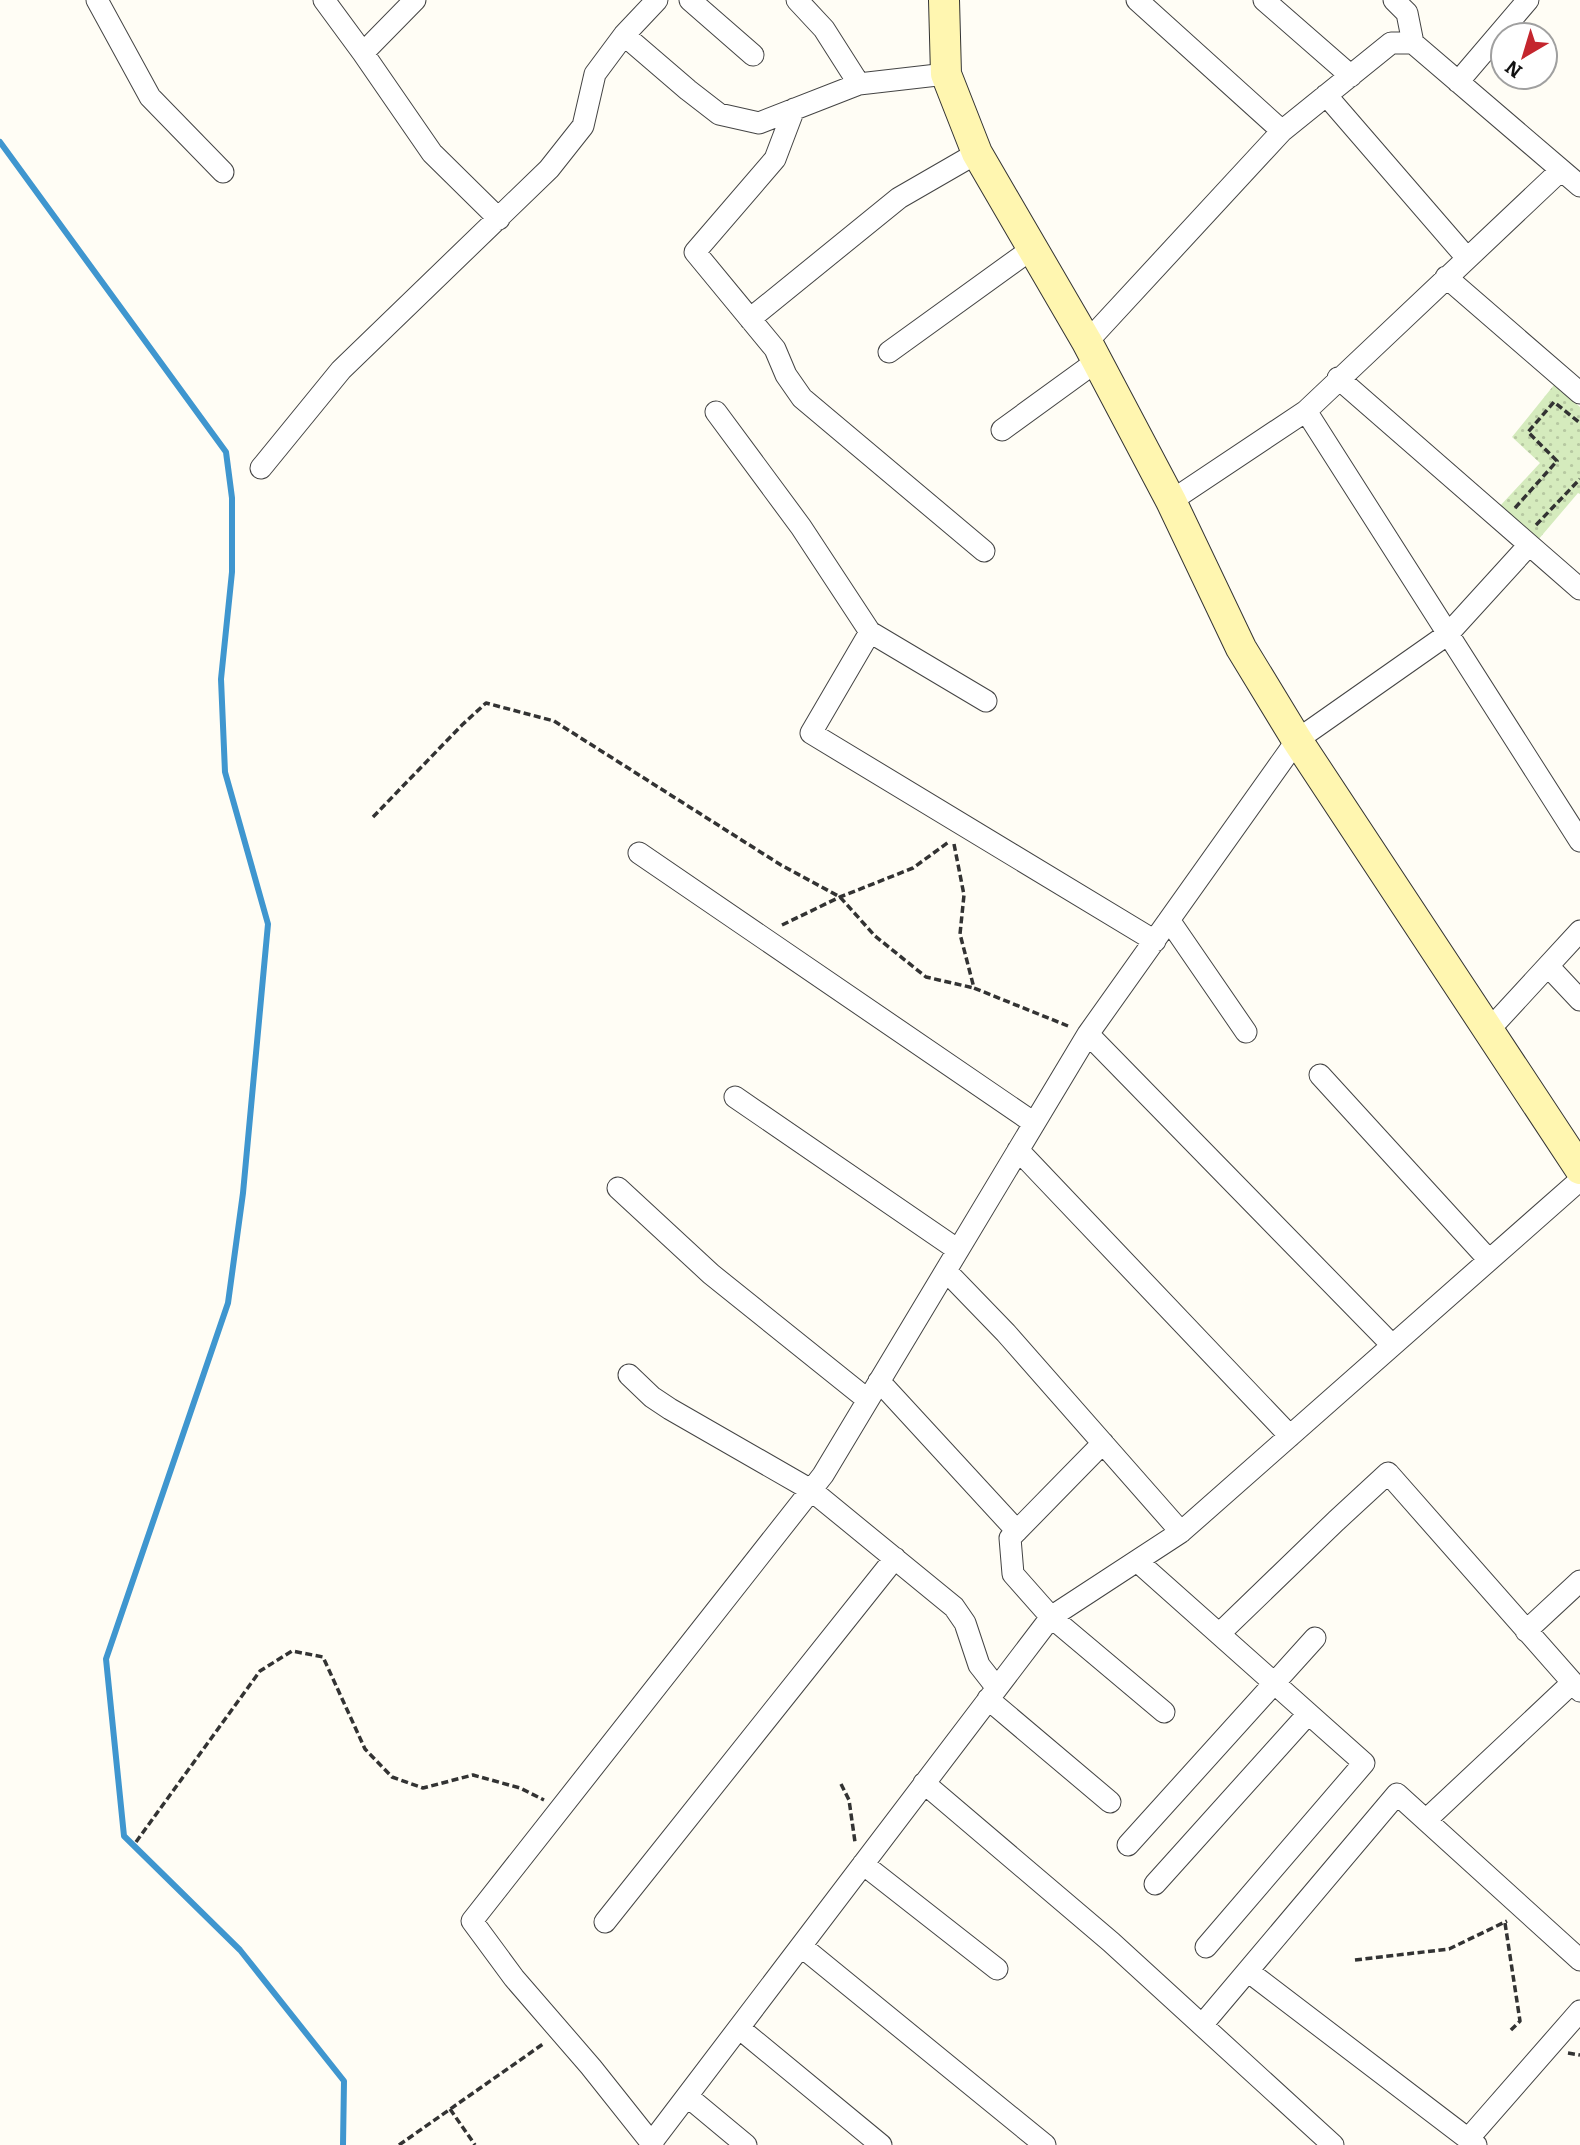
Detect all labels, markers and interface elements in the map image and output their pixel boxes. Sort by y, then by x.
north arrow [1489,21,1559,91]
text: N [1501,55,1527,83]

